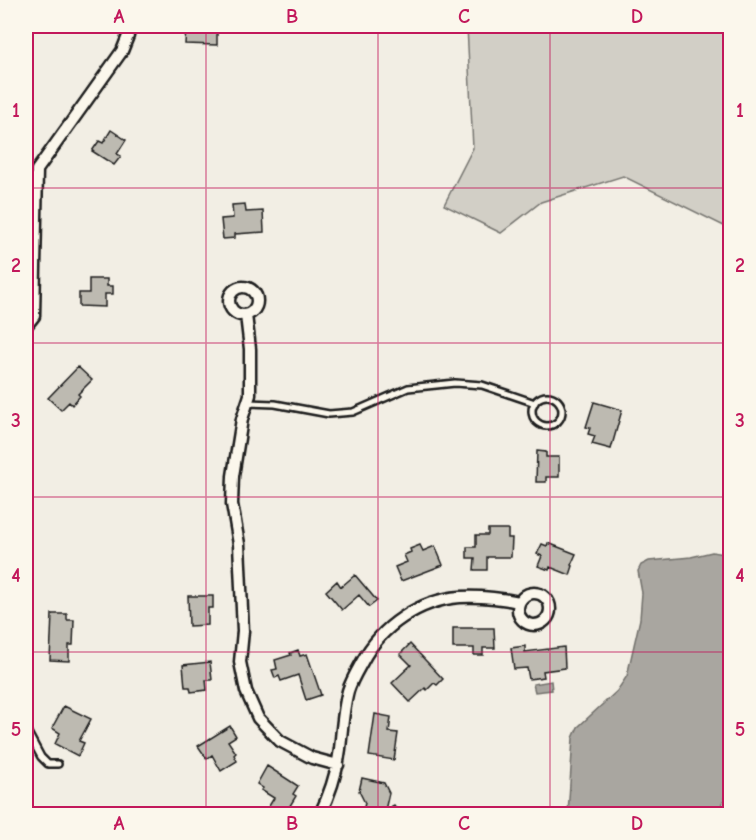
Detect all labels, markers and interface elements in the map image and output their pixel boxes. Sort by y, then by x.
text: A [113,5,125,28]
text: B [286,5,298,28]
text: C [458,5,470,28]
text: D [631,5,643,28]
text: 1 [12,99,20,122]
text: 1 [736,99,744,122]
text: 2 [11,254,21,277]
text: 2 [735,254,745,277]
text: 3 [11,409,21,432]
text: 3 [735,409,745,432]
text: 4 [11,564,21,587]
text: 4 [735,564,745,587]
text: 5 [11,718,21,741]
text: 5 [735,718,745,741]
text: A [113,812,125,835]
text: B [286,812,298,835]
text: C [458,812,470,835]
text: D [631,812,643,835]

